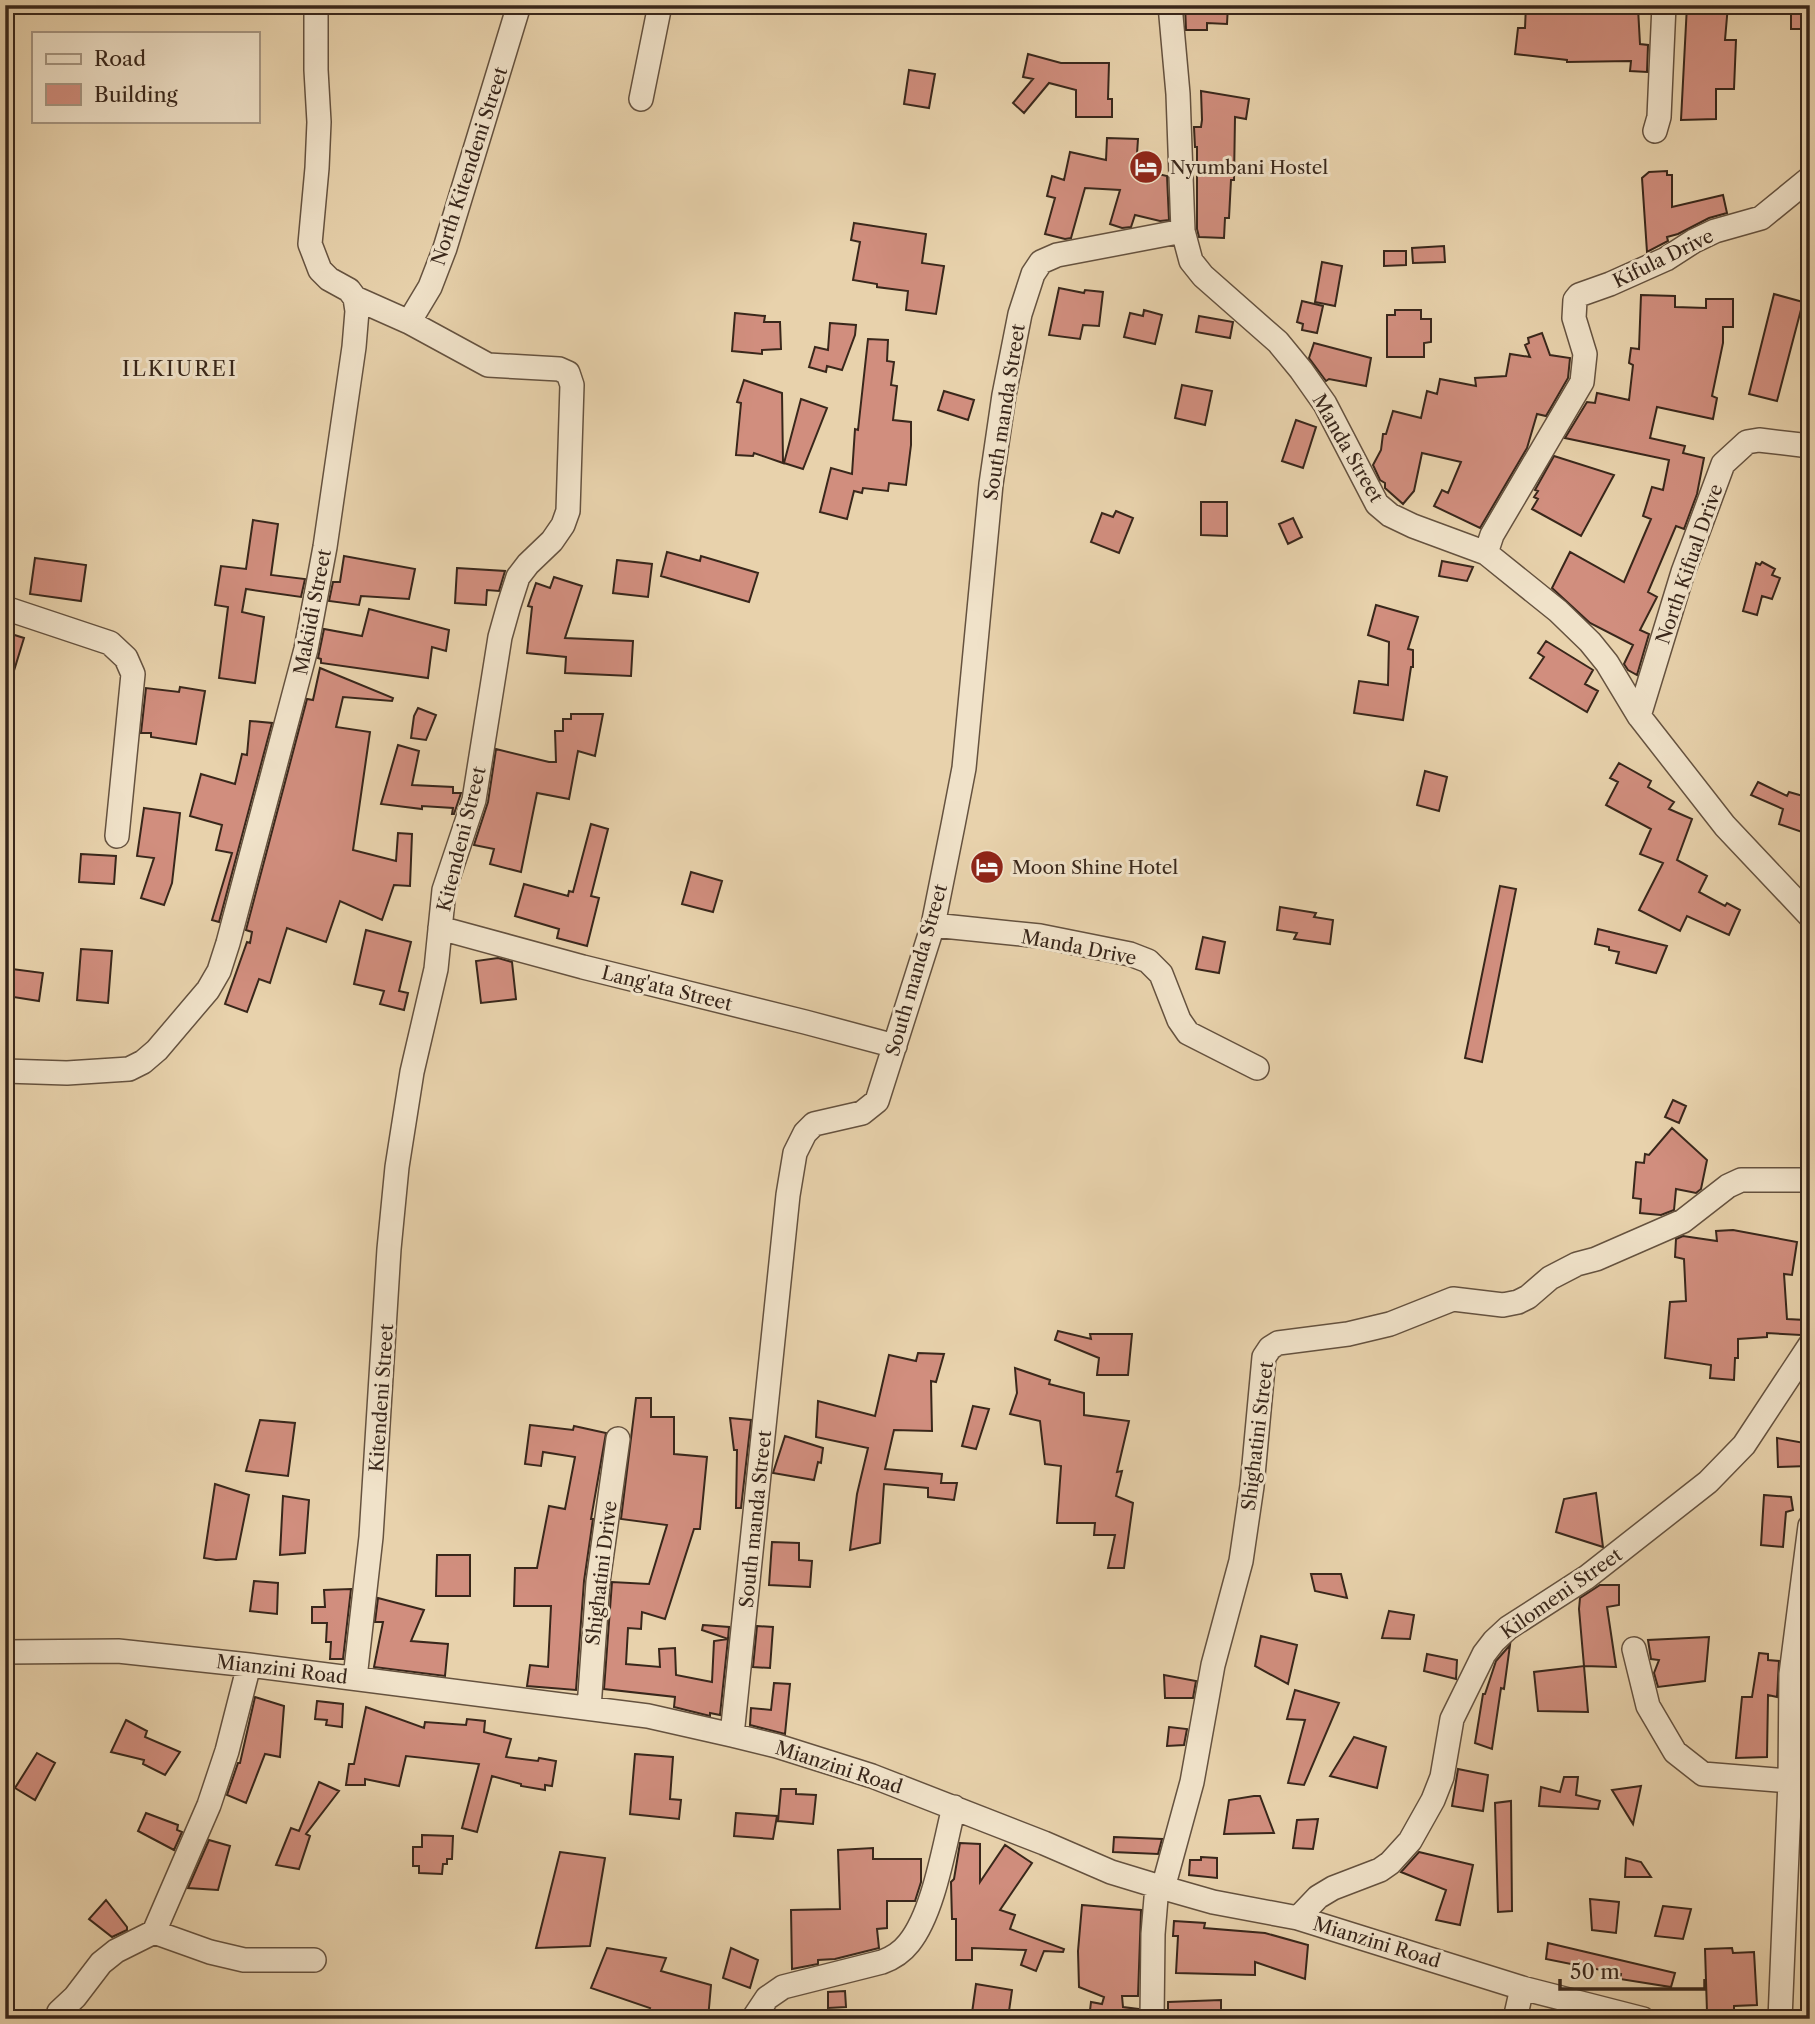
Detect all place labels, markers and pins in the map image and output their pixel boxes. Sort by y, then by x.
hotel icon: Nyumbani Hostel [1127,148,1165,186]
place label: Nyumbani Hostel [1170,156,1328,179]
hotel icon: Moon Shine Hotel [968,848,1006,886]
place label: Moon Shine Hotel [1012,856,1178,879]

